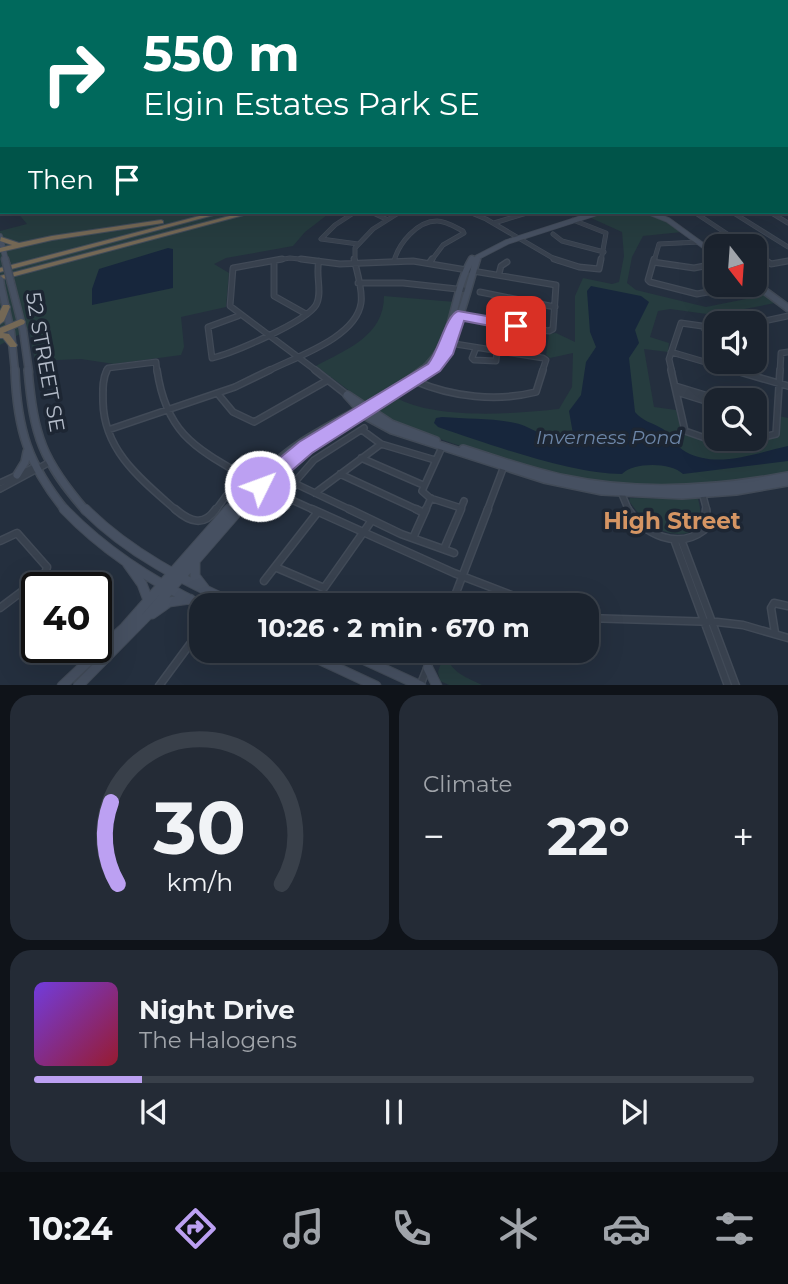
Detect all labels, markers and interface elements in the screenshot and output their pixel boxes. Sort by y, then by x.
text: 550 m [143,24,300,83]
icon: right [28,28,119,119]
text: Elgin Estates Park SE [143,84,480,123]
icon: arrive [108,161,146,199]
text: Then [28,164,94,196]
north arrow [704,234,766,298]
map controls [704,234,767,451]
street label: 52 STREET SE [21,290,70,434]
pin [486,296,546,356]
icon: arrive [497,307,535,345]
button: sound [704,311,767,374]
button: search [704,388,767,451]
water label: Inverness Pond [536,426,682,449]
position arrow [223,449,297,523]
district label: High Street [603,507,741,535]
speed limit sign: 40 [21,572,112,663]
text: 10:26 · 2 min · 670 m [258,612,530,644]
text: Climate [423,770,512,798]
text: 30 [152,784,246,872]
text: 22° [547,805,630,868]
text: − [423,813,445,860]
text: + [732,813,754,860]
text: km/h [166,866,233,896]
text: Night Drive [139,994,295,1026]
text: The Halogens [139,1026,297,1054]
icon: previous [135,1093,173,1131]
icon: pause [375,1093,413,1131]
icon: next [615,1093,653,1131]
icon: directions [171,1204,220,1253]
icon: music [279,1204,328,1253]
icon: phone [387,1204,436,1253]
icon: climate [494,1204,543,1253]
icon: car [602,1204,651,1253]
icon: filters [710,1204,759,1253]
text: 10:24 [29,1209,113,1248]

